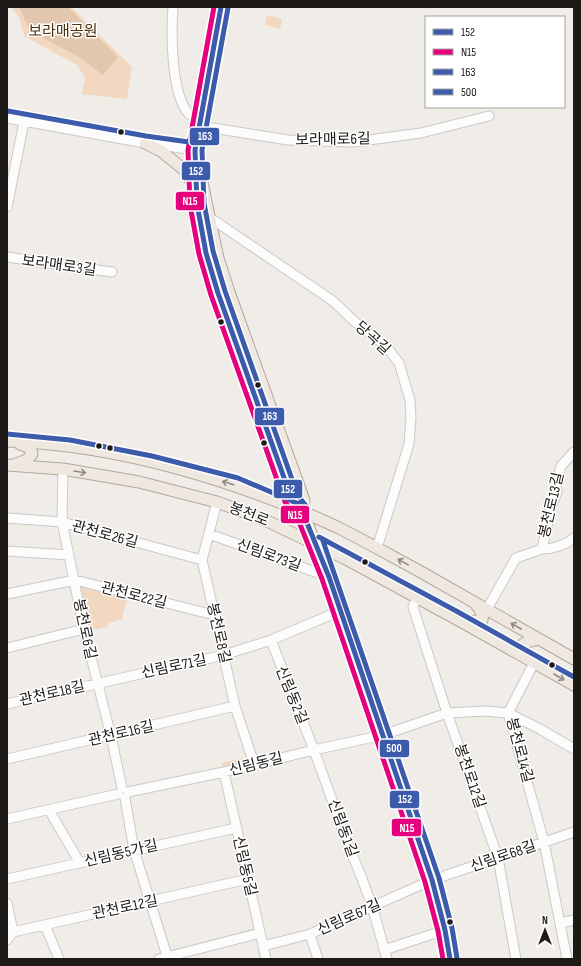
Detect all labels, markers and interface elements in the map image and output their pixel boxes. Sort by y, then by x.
legend [425,16,565,108]
park label: 보라매공원 [28,22,98,41]
text: 152 [461,25,475,40]
text: N15 [461,45,476,60]
text: 163 [461,65,475,80]
text: 500 [461,85,477,100]
unlabelled marker [116,127,126,137]
line badge: 163 [189,127,220,146]
street label: 보라매로6길 [295,129,371,150]
text: 163 [198,130,212,143]
line badge: 152 [181,161,211,181]
text: 152 [189,165,203,178]
line badge: N15 [175,191,205,211]
text: N15 [182,195,198,208]
street label: 보라매로3길 [20,251,98,280]
unlabelled marker [216,317,226,327]
street label: 당곡길 [351,317,394,359]
unlabelled marker [253,380,263,390]
line badge: 163 [254,407,285,426]
text: 163 [263,410,277,423]
unlabelled marker [259,438,269,448]
unlabelled marker [94,441,104,451]
unlabelled marker [105,443,115,453]
one-way arrow [74,468,87,476]
street label: 봉천로13길 [535,470,568,540]
one-way arrow [221,479,234,486]
line badge: 152 [273,479,303,499]
text: 152 [281,483,295,496]
street label: 봉천로 [226,498,272,531]
line badge: N15 [280,505,310,524]
text: N15 [287,509,303,522]
street label: 관천로26길 [70,517,140,552]
street label: 신림로73길 [234,535,304,576]
unlabelled marker [360,557,370,567]
one-way arrow [397,558,409,566]
street label: 관천로22길 [99,578,169,613]
street label: 봉천로6길 [69,597,100,661]
street label: 봉천로8길 [202,601,235,665]
one-way arrow [511,622,522,630]
street label: 신림로71길 [140,650,209,683]
unlabelled marker [547,660,557,670]
street label: 신림동2길 [271,663,312,727]
one-way arrow [553,673,565,681]
street label: 관천로18길 [17,677,87,710]
street label: 봉천로14길 [502,715,537,785]
street label: 관천로16길 [86,717,156,750]
line badge: 500 [379,739,410,758]
street label: 봉천로12길 [450,741,489,811]
text: 500 [386,742,402,755]
street label: 신림동길 [227,749,285,780]
line badge: 152 [389,790,420,809]
text: 152 [398,793,412,806]
street label: 신림동1길 [323,797,362,860]
line badge: N15 [391,818,422,837]
text: N15 [399,822,415,835]
street label: 신림동5길 [228,834,261,898]
street label: 신림동5가길 [82,836,160,871]
street label: 신림로68길 [468,836,539,877]
street label: 관천로12길 [90,891,160,924]
street label: 신림로67길 [314,895,384,940]
north arrow [525,910,565,950]
text: N [542,914,548,927]
unlabelled marker [445,917,455,927]

